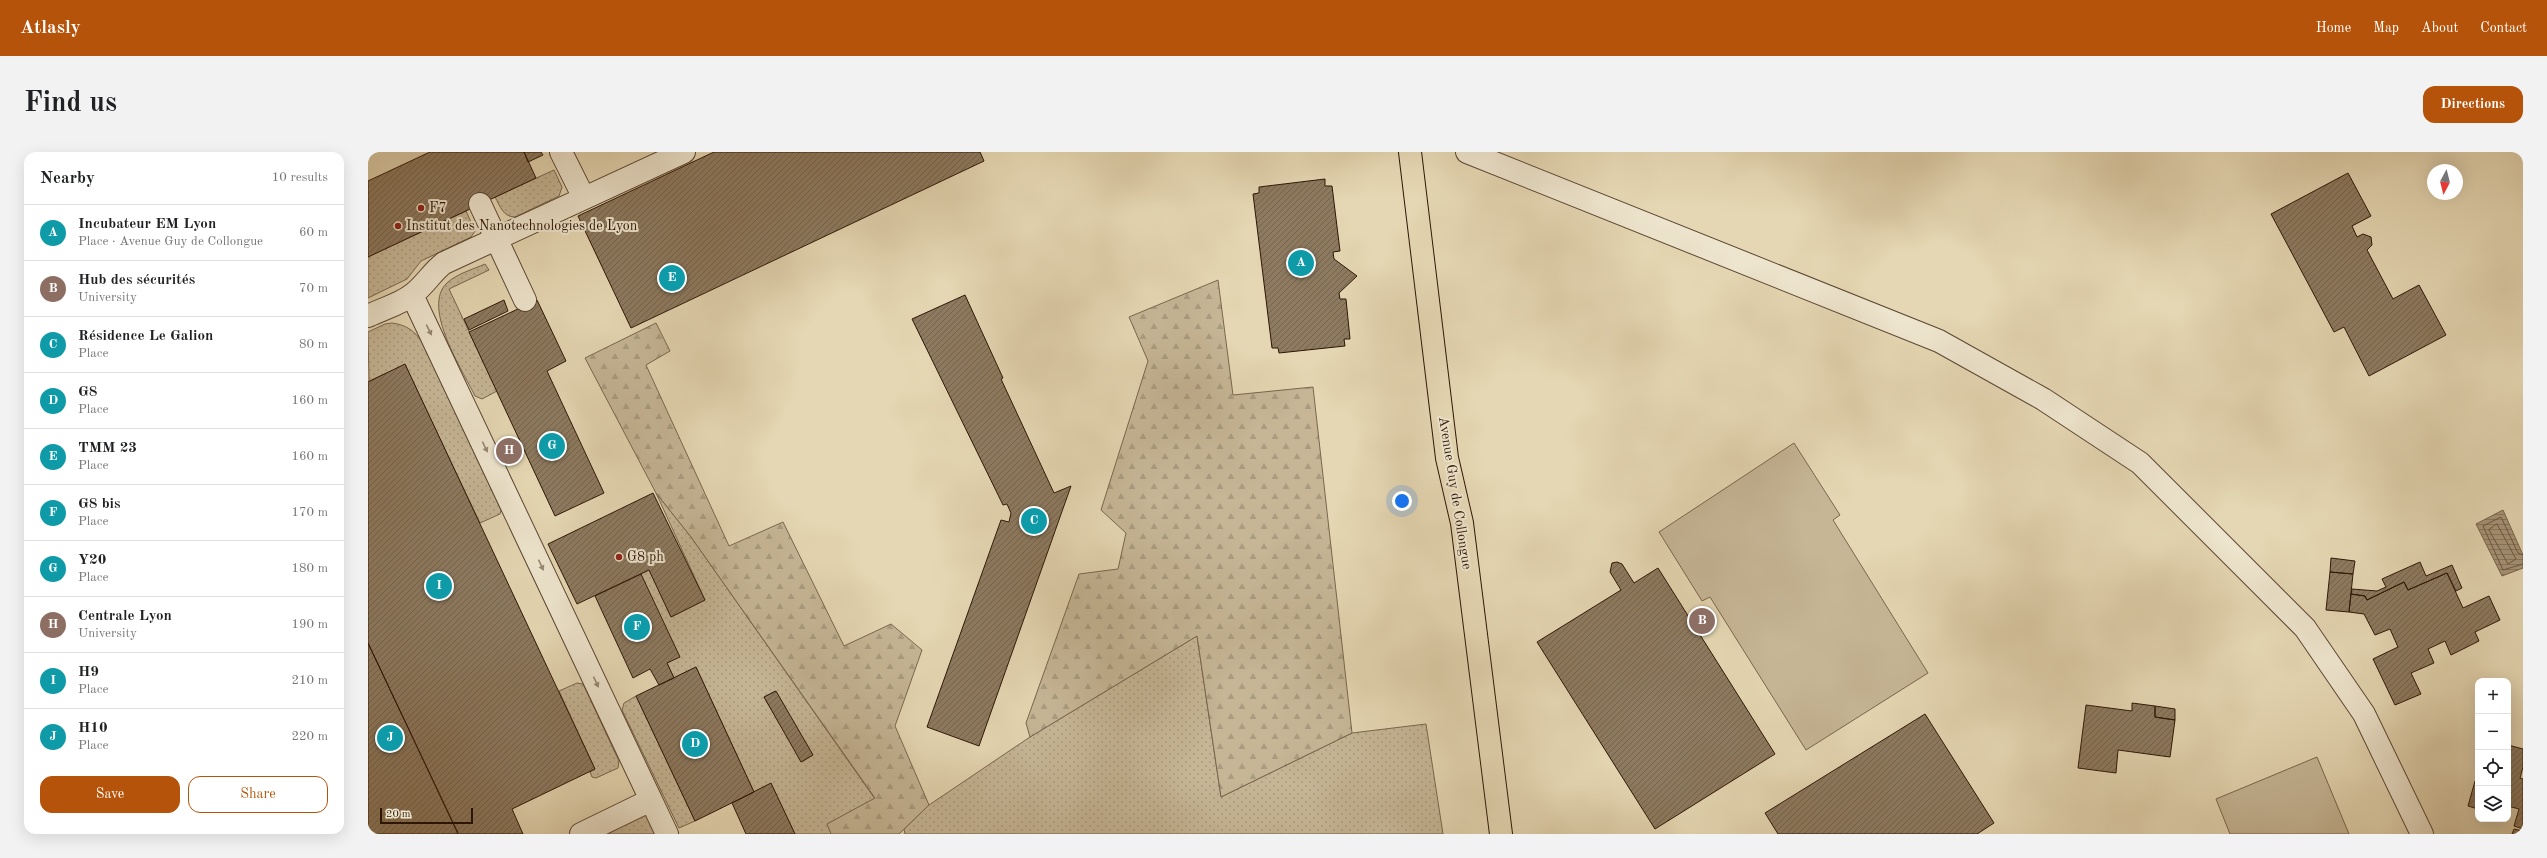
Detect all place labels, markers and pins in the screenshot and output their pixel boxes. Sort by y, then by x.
place label: F7 [429,201,447,215]
marker: F7 [416,203,426,213]
place label: Institut des Nanotechnologies de Lyon [406,219,638,233]
marker: Institut des Nanotechnologies de Lyon [393,221,403,231]
pin: A [1288,248,1314,278]
pin: E [659,263,685,293]
pin: G [539,431,565,461]
pin: H [496,436,522,466]
pin: C [1021,506,1047,536]
place label: G8 ph [627,550,664,564]
marker: G8 ph [614,552,624,562]
pin: I [426,571,452,601]
pin: B [1689,606,1715,636]
pin: F [624,612,650,642]
pin: J [377,723,403,753]
pin: D [682,729,708,759]

